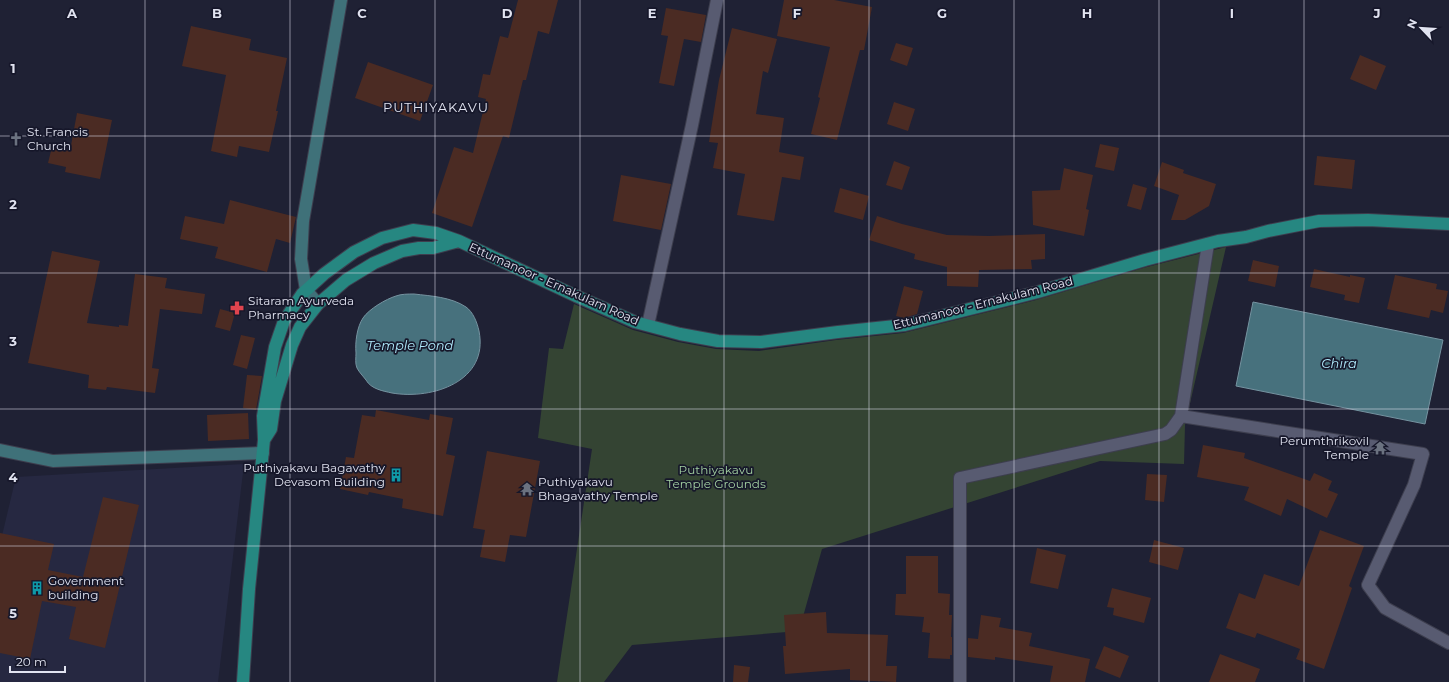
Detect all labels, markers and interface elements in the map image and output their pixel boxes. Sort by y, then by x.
text: A [66,5,78,21]
text: B [212,5,222,21]
text: C [357,5,367,21]
text: D [502,5,513,21]
text: E [648,5,657,21]
text: F [793,5,801,21]
text: G [937,5,947,21]
text: H [1082,5,1092,21]
text: I [1230,5,1234,21]
text: J [1372,5,1381,21]
north arrow [1401,8,1441,48]
text: N [1404,17,1420,31]
text: 1 [10,60,16,76]
district label: PUTHIYAKAVU [383,99,489,115]
place label: St. Francis Church [27,124,88,153]
church icon: St. Francis Church [8,131,24,147]
text: 2 [9,196,17,212]
street label: Ettumanoor - Ernakulam Road [467,239,642,328]
street label: Ettumanoor - Ernakulam Road [891,273,1074,332]
place label: Sitaram Ayurveda Pharmacy [248,293,354,322]
pharmacy icon: Sitaram Ayurveda Pharmacy [229,300,245,316]
text: 3 [8,333,17,349]
water label: Temple Pond [367,337,454,353]
water label: Chira [1321,355,1357,371]
place label: Perumthrikovil Temple [1280,433,1369,462]
temple icon: Perumthrikovil Temple [1372,440,1388,456]
place label: Puthiyakavu Bagavathy Devasom Building [243,460,385,489]
park label: Puthiyakavu Temple Grounds [666,462,766,491]
building icon: Puthiyakavu Bagavathy Devasom Building [388,467,404,483]
text: 4 [9,469,18,485]
place label: Puthiyakavu Bhagavathy Temple [538,474,658,503]
temple icon: Puthiyakavu Bhagavathy Temple [519,481,535,497]
place label: Government building [48,573,124,602]
building icon: Government building [29,580,45,596]
text: 5 [9,605,17,621]
scale bar [10,648,65,674]
text: 20 m [16,654,47,669]

